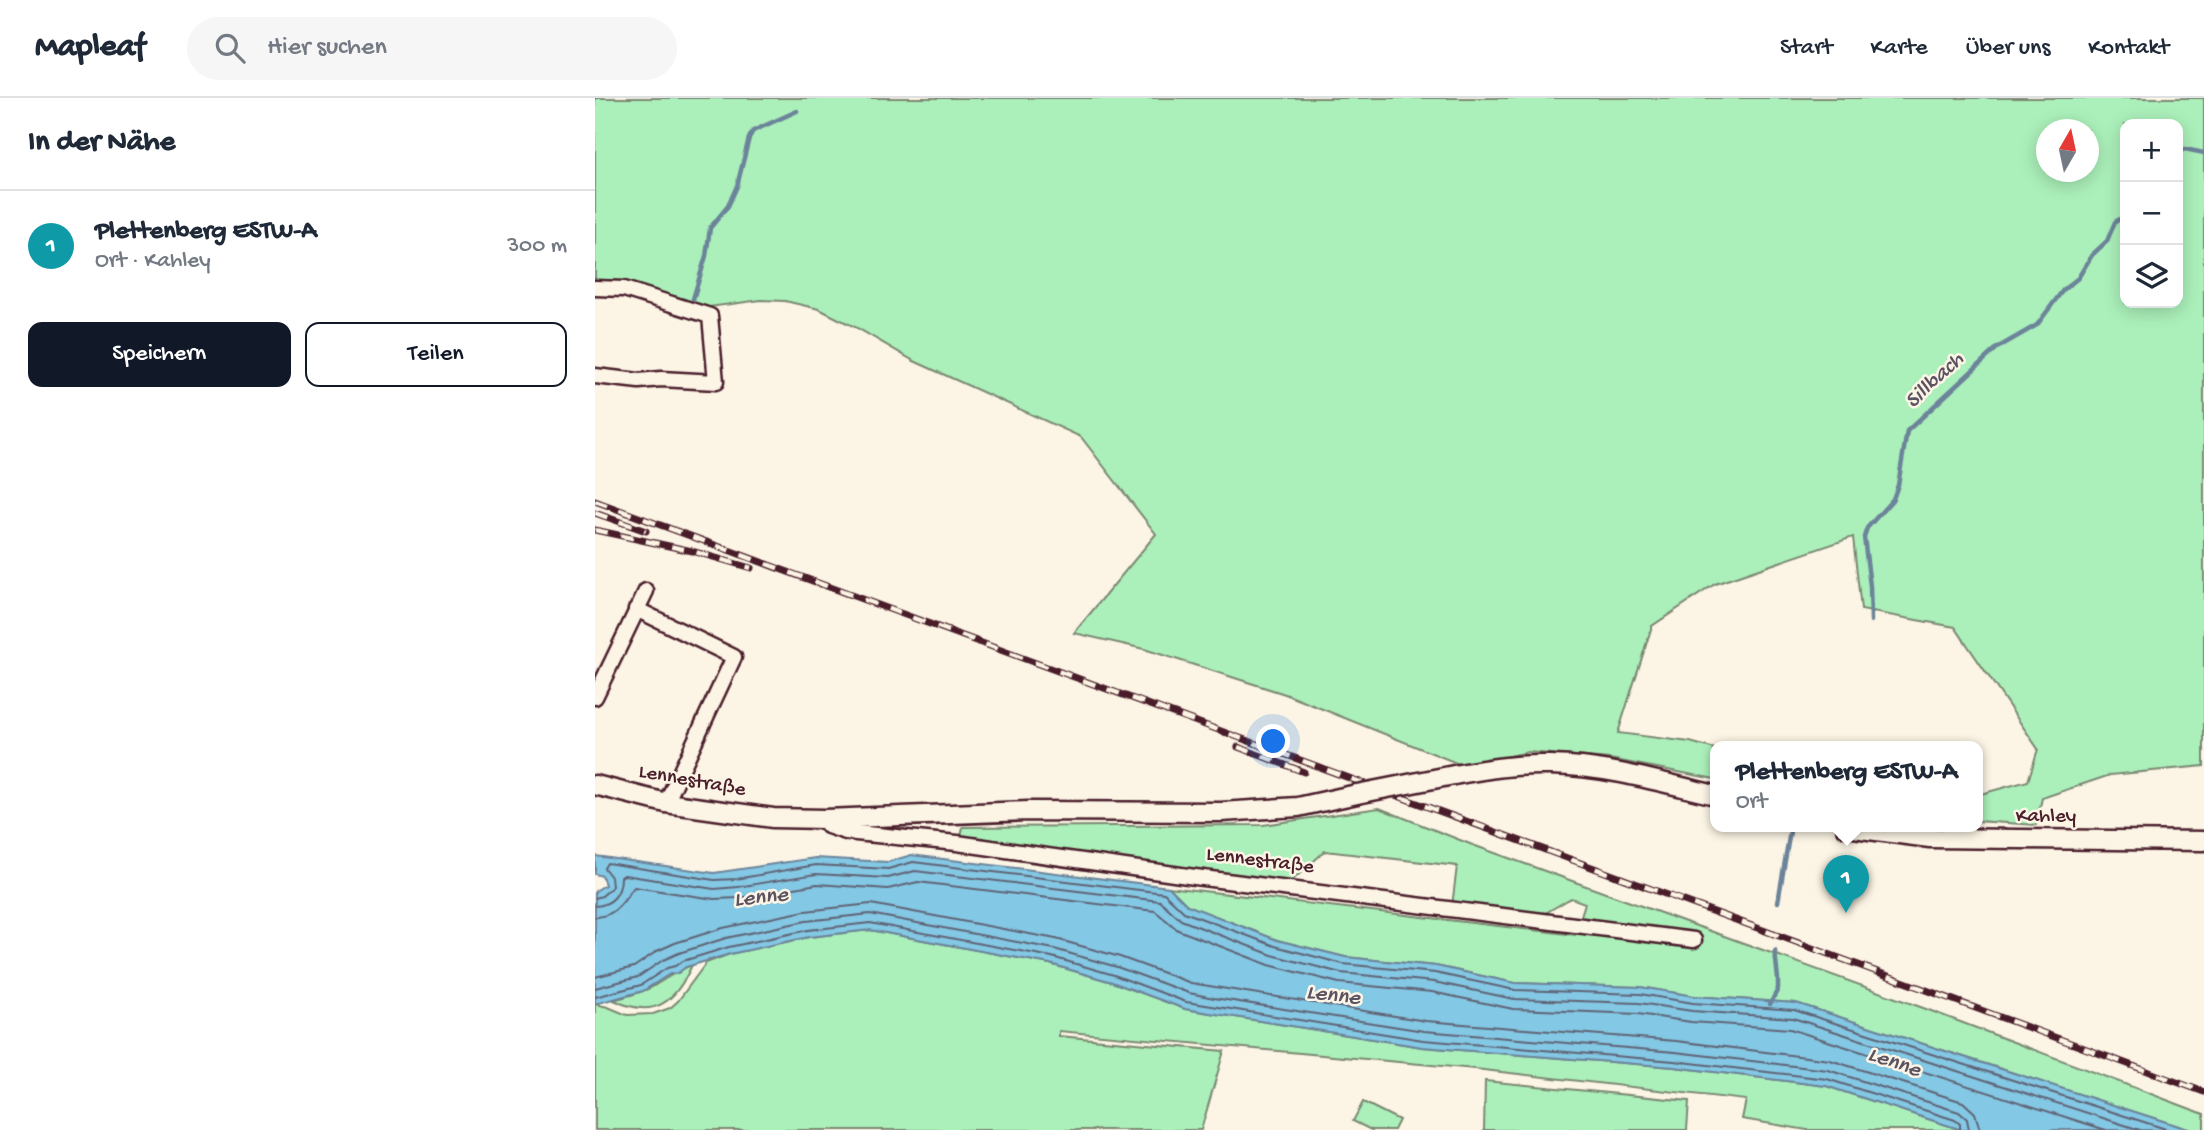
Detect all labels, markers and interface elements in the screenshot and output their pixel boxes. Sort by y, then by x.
search box [187,17,677,80]
text: Mapleaf [35,29,145,67]
icon: search [211,29,249,67]
text: Hier suchen [267,33,387,64]
text: Start [1780,34,1832,63]
text: Karte [1870,34,1928,63]
text: Über uns [1966,34,2050,63]
text: Kontakt [2088,34,2169,63]
north arrow [2036,119,2099,182]
map controls [2120,119,2183,308]
button: + [2120,119,2183,182]
text: In der Nähe [28,126,175,161]
button: − [2120,182,2183,245]
text: Plettenberg ESTW-A [95,217,317,248]
text: 1 [46,233,56,260]
text: 300 m [507,233,567,260]
button: layers [2120,245,2183,308]
text: Ort · Kahley [95,248,211,275]
button: Speichern [28,322,291,387]
button: Teilen [305,322,567,387]
water label: Sillbach [1900,347,1971,415]
your location [1256,724,1290,758]
popup [1710,741,1983,832]
text: Plettenberg ESTW-A [1736,758,1957,789]
street label: Lennestraße [636,760,749,804]
text: Ort [1736,789,1767,816]
street label: Kahley [2016,805,2076,830]
street label: Lennestraße [1205,843,1316,881]
pin: 1 [1823,855,1869,913]
water label: Lenne [733,882,790,914]
water label: Lenne [1305,979,1363,1013]
water label: Lenne [1864,1041,1925,1085]

